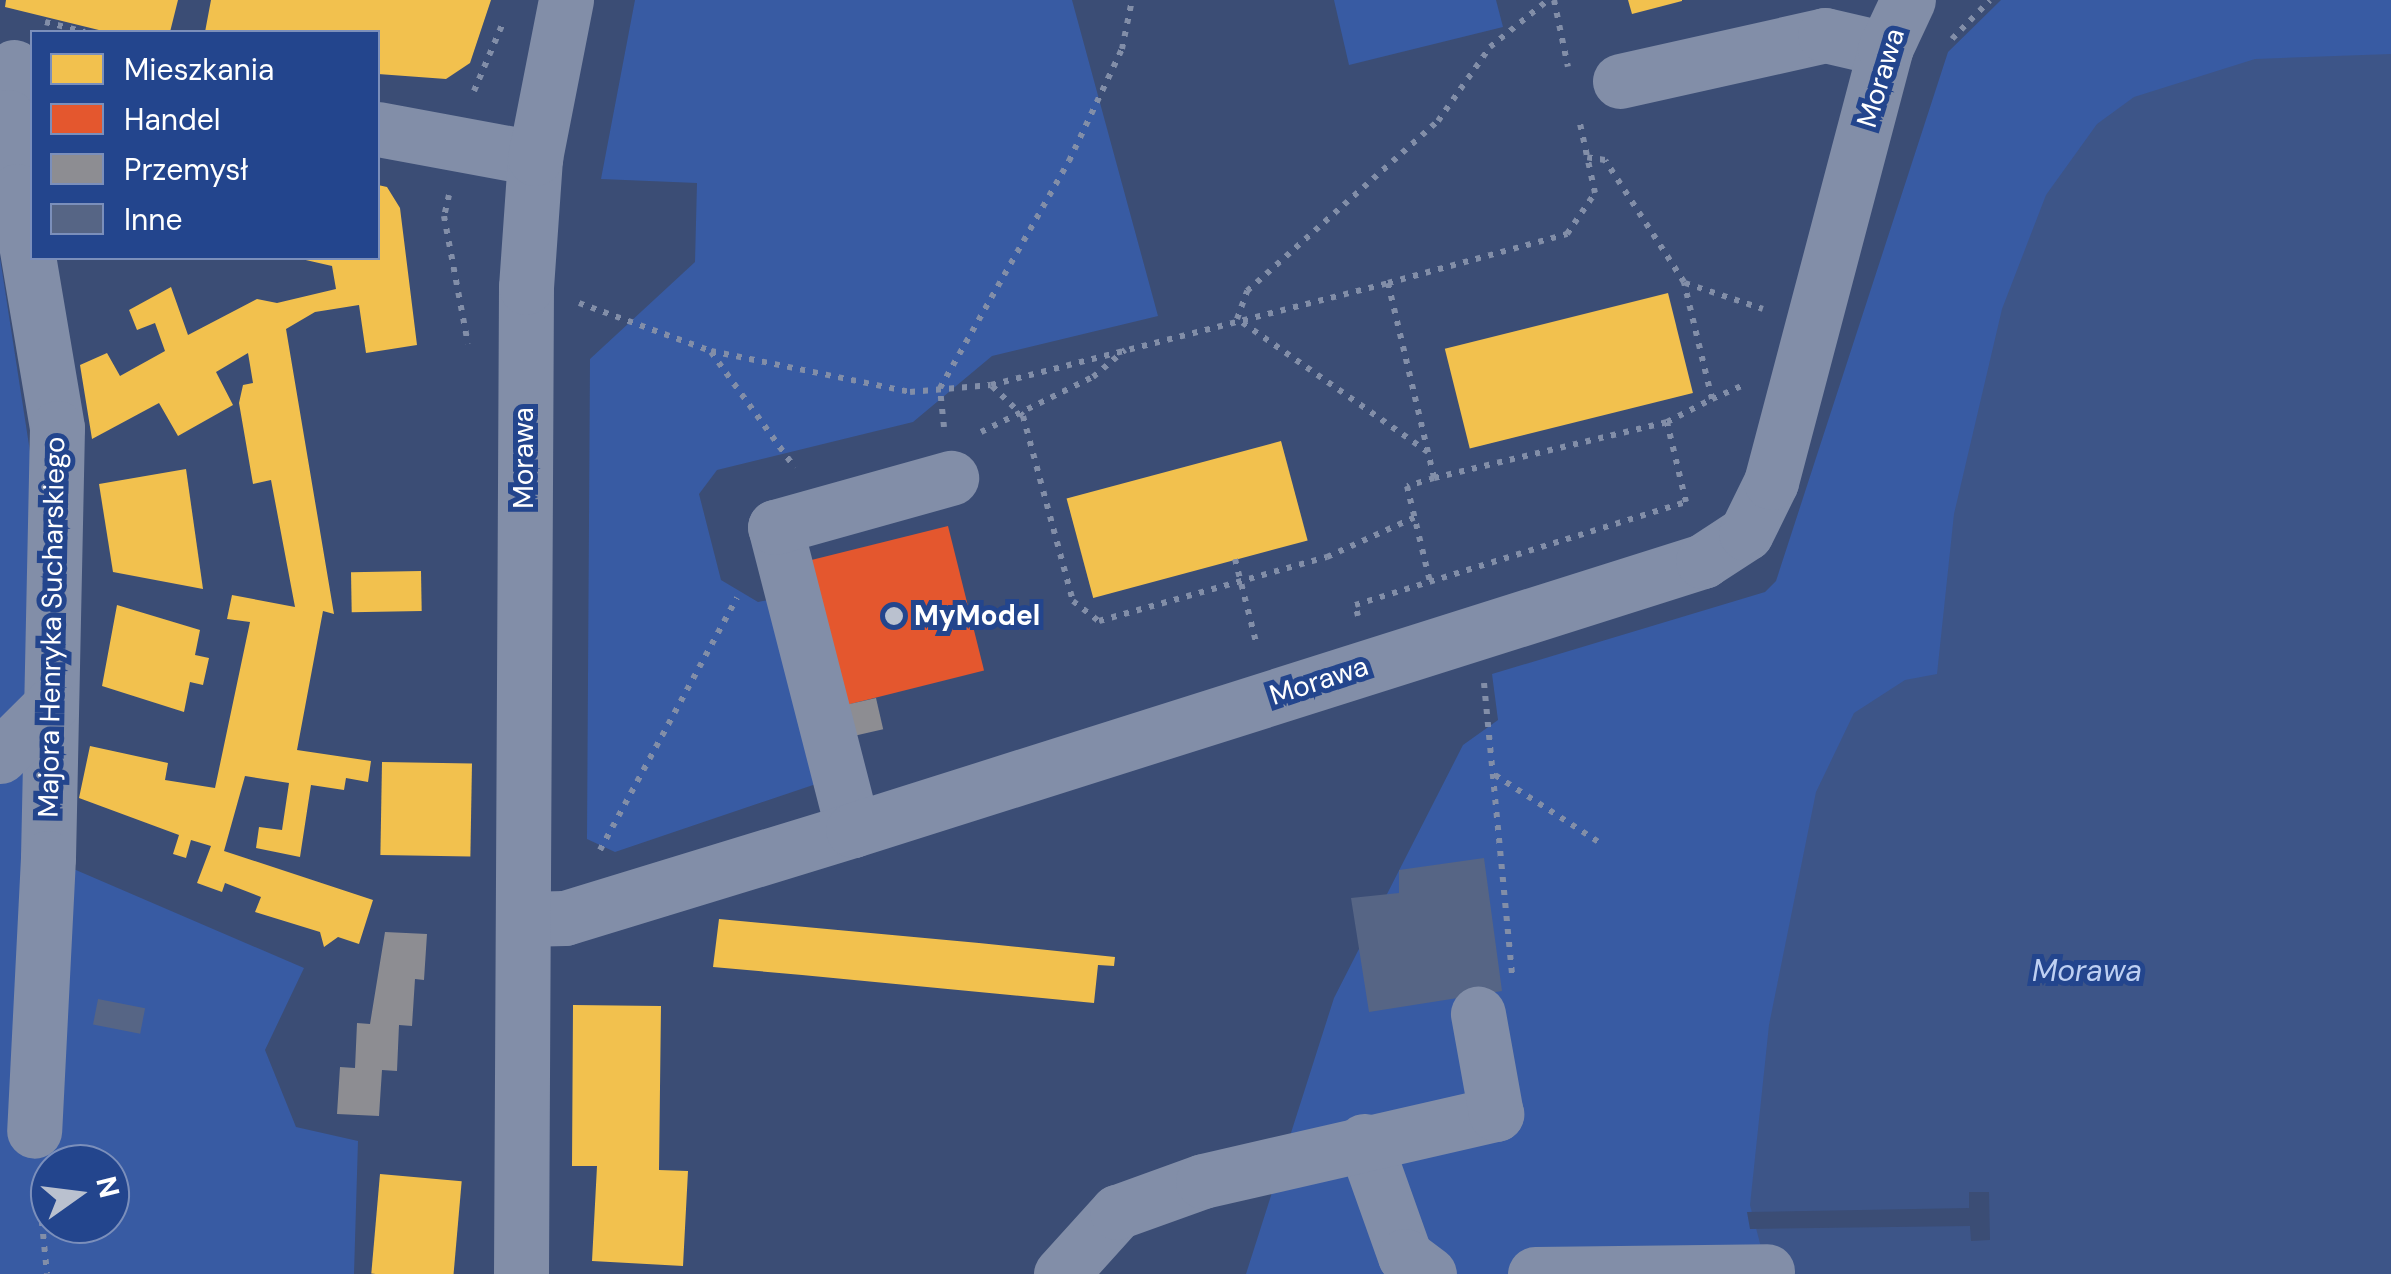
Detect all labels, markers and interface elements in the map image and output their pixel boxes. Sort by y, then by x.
street label: Morawa [1850,25,1912,131]
legend [30,30,380,260]
text: Mieszkania [124,50,274,89]
text: Handel [124,100,221,139]
text: Przemysł [124,150,248,189]
text: Inne [124,200,183,239]
street label: Morawa [507,407,541,509]
street label: Majora Henryka Sucharskiego [32,436,72,818]
place label: MyModel [914,599,1040,633]
marker: MyModel [883,605,905,627]
street label: Morawa [1266,649,1372,713]
water label: Morawa [2032,953,2142,989]
north arrow [30,1144,130,1244]
text: N [87,1173,128,1201]

